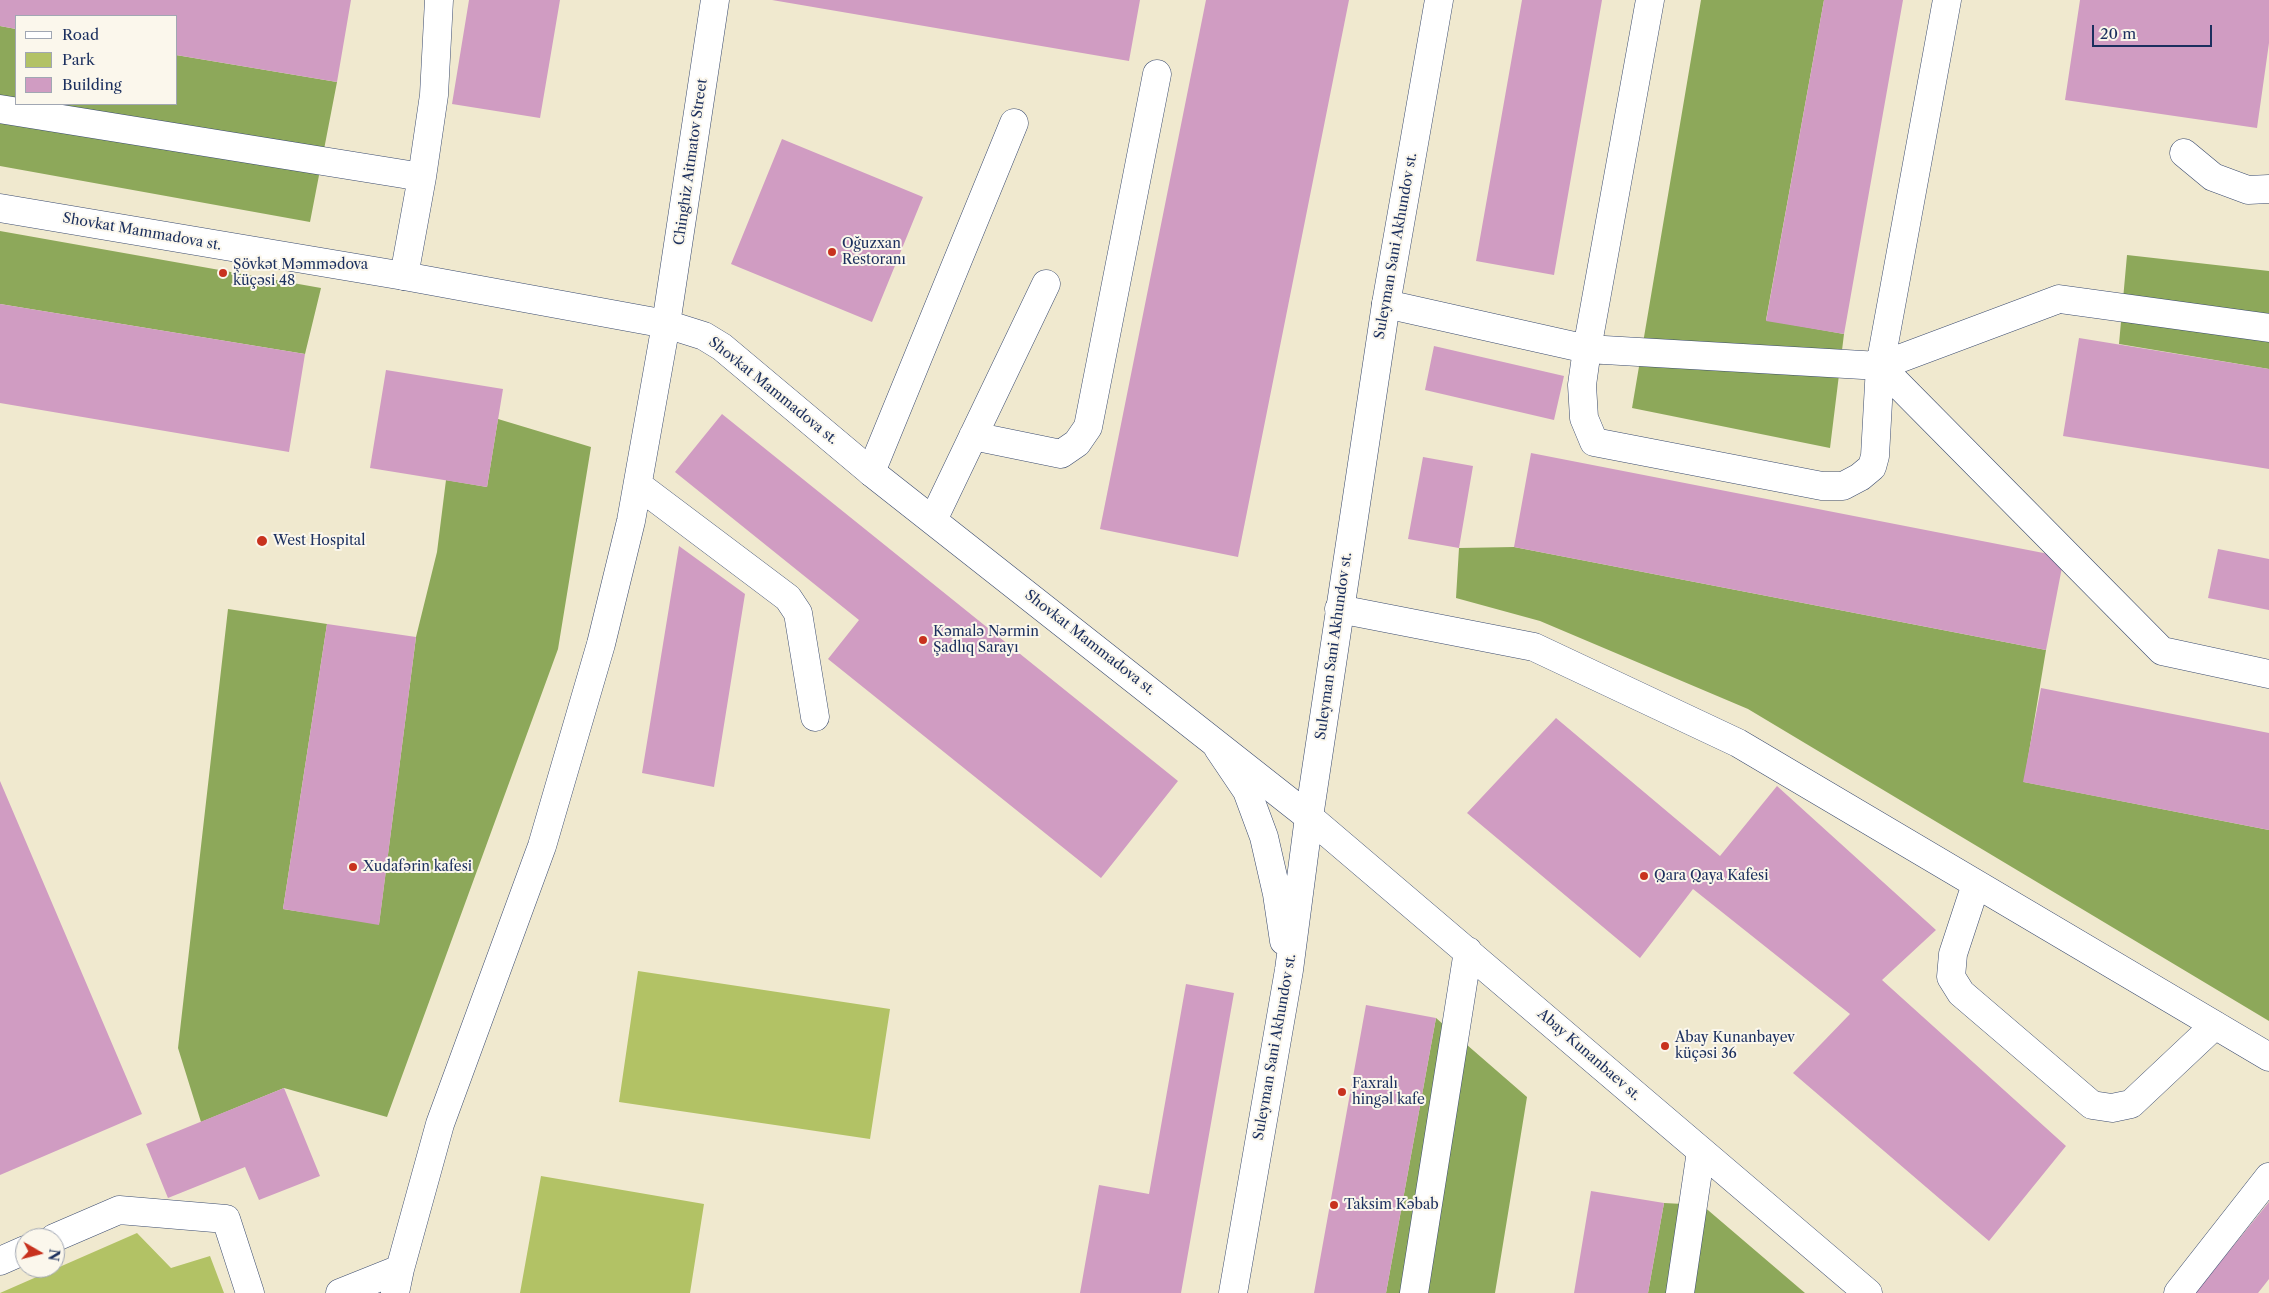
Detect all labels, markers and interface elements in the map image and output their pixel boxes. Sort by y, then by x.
legend [15,15,178,105]
scale bar [2094,15,2214,47]
text: 20 m [2100,24,2136,43]
text: Road [62,25,99,44]
text: Park [62,50,95,69]
text: Building [62,75,122,94]
street label: Chinghiz Aitmatov Street [671,78,711,246]
street label: Suleyman Sani Akhundov st. [1371,151,1421,341]
street label: Shovkat Mammadova st. [61,210,223,254]
place label: Oğuzxan Restoranı [842,236,906,268]
marker: Oğuzxan Restoranı [826,246,838,258]
place label: Şövkət Məmmədova küçəsi 48 [233,257,368,290]
marker: Şövkət Məmmədova küçəsi 48 [217,267,229,279]
street label: Shovkat Mammadova st. [705,334,841,448]
place label: West Hospital [273,533,365,549]
marker: West Hospital [255,534,269,548]
street label: Suleyman Sani Akhundov st. [1313,551,1355,741]
street label: Shovkat Mammadova st. [1021,587,1159,699]
place label: Kəmalə Nərmin Şadlıq Sarayı [933,624,1039,656]
marker: Kəmalə Nərmin Şadlıq Sarayı [917,634,929,646]
place label: Xudafərin kafesi [363,859,472,875]
marker: Xudafərin kafesi [347,861,359,873]
place label: Qara Qaya Kafesi [1654,868,1768,884]
marker: Qara Qaya Kafesi [1638,870,1650,882]
street label: Suleyman Sani Akhundov st. [1250,952,1300,1142]
street label: Abay Kunanbaev st. [1534,1006,1644,1104]
place label: Abay Kunanbayev küçəsi 36 [1675,1030,1795,1062]
marker: Abay Kunanbayev küçəsi 36 [1659,1040,1671,1052]
place label: Faxralı hingəl kafe [1352,1076,1425,1108]
marker: Faxralı hingəl kafe [1336,1086,1348,1098]
place label: Taksim Kəbab [1344,1197,1439,1213]
marker: Taksim Kəbab [1328,1199,1340,1211]
north arrow [15,1228,65,1278]
text: N [44,1248,64,1262]

